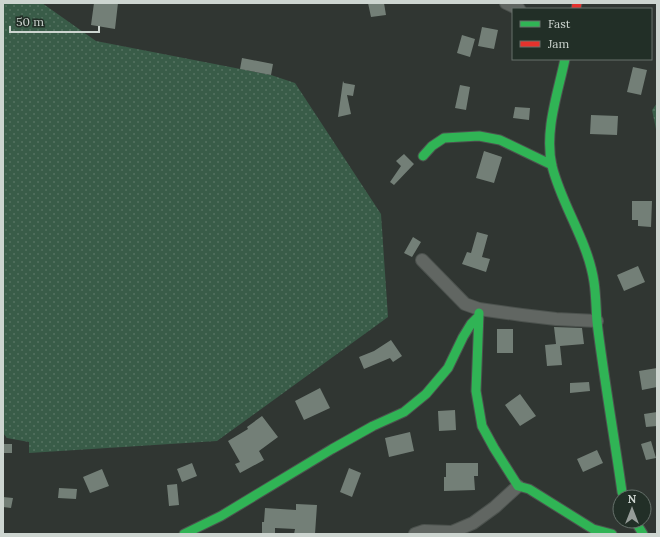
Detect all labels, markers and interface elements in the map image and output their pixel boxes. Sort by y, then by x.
scale bar [10,8,99,34]
legend [512,8,652,60]
text: 50 m [16,14,44,29]
text: Fast [548,16,571,31]
text: Jam [547,36,569,51]
north arrow [612,489,652,529]
text: N [628,492,637,506]

